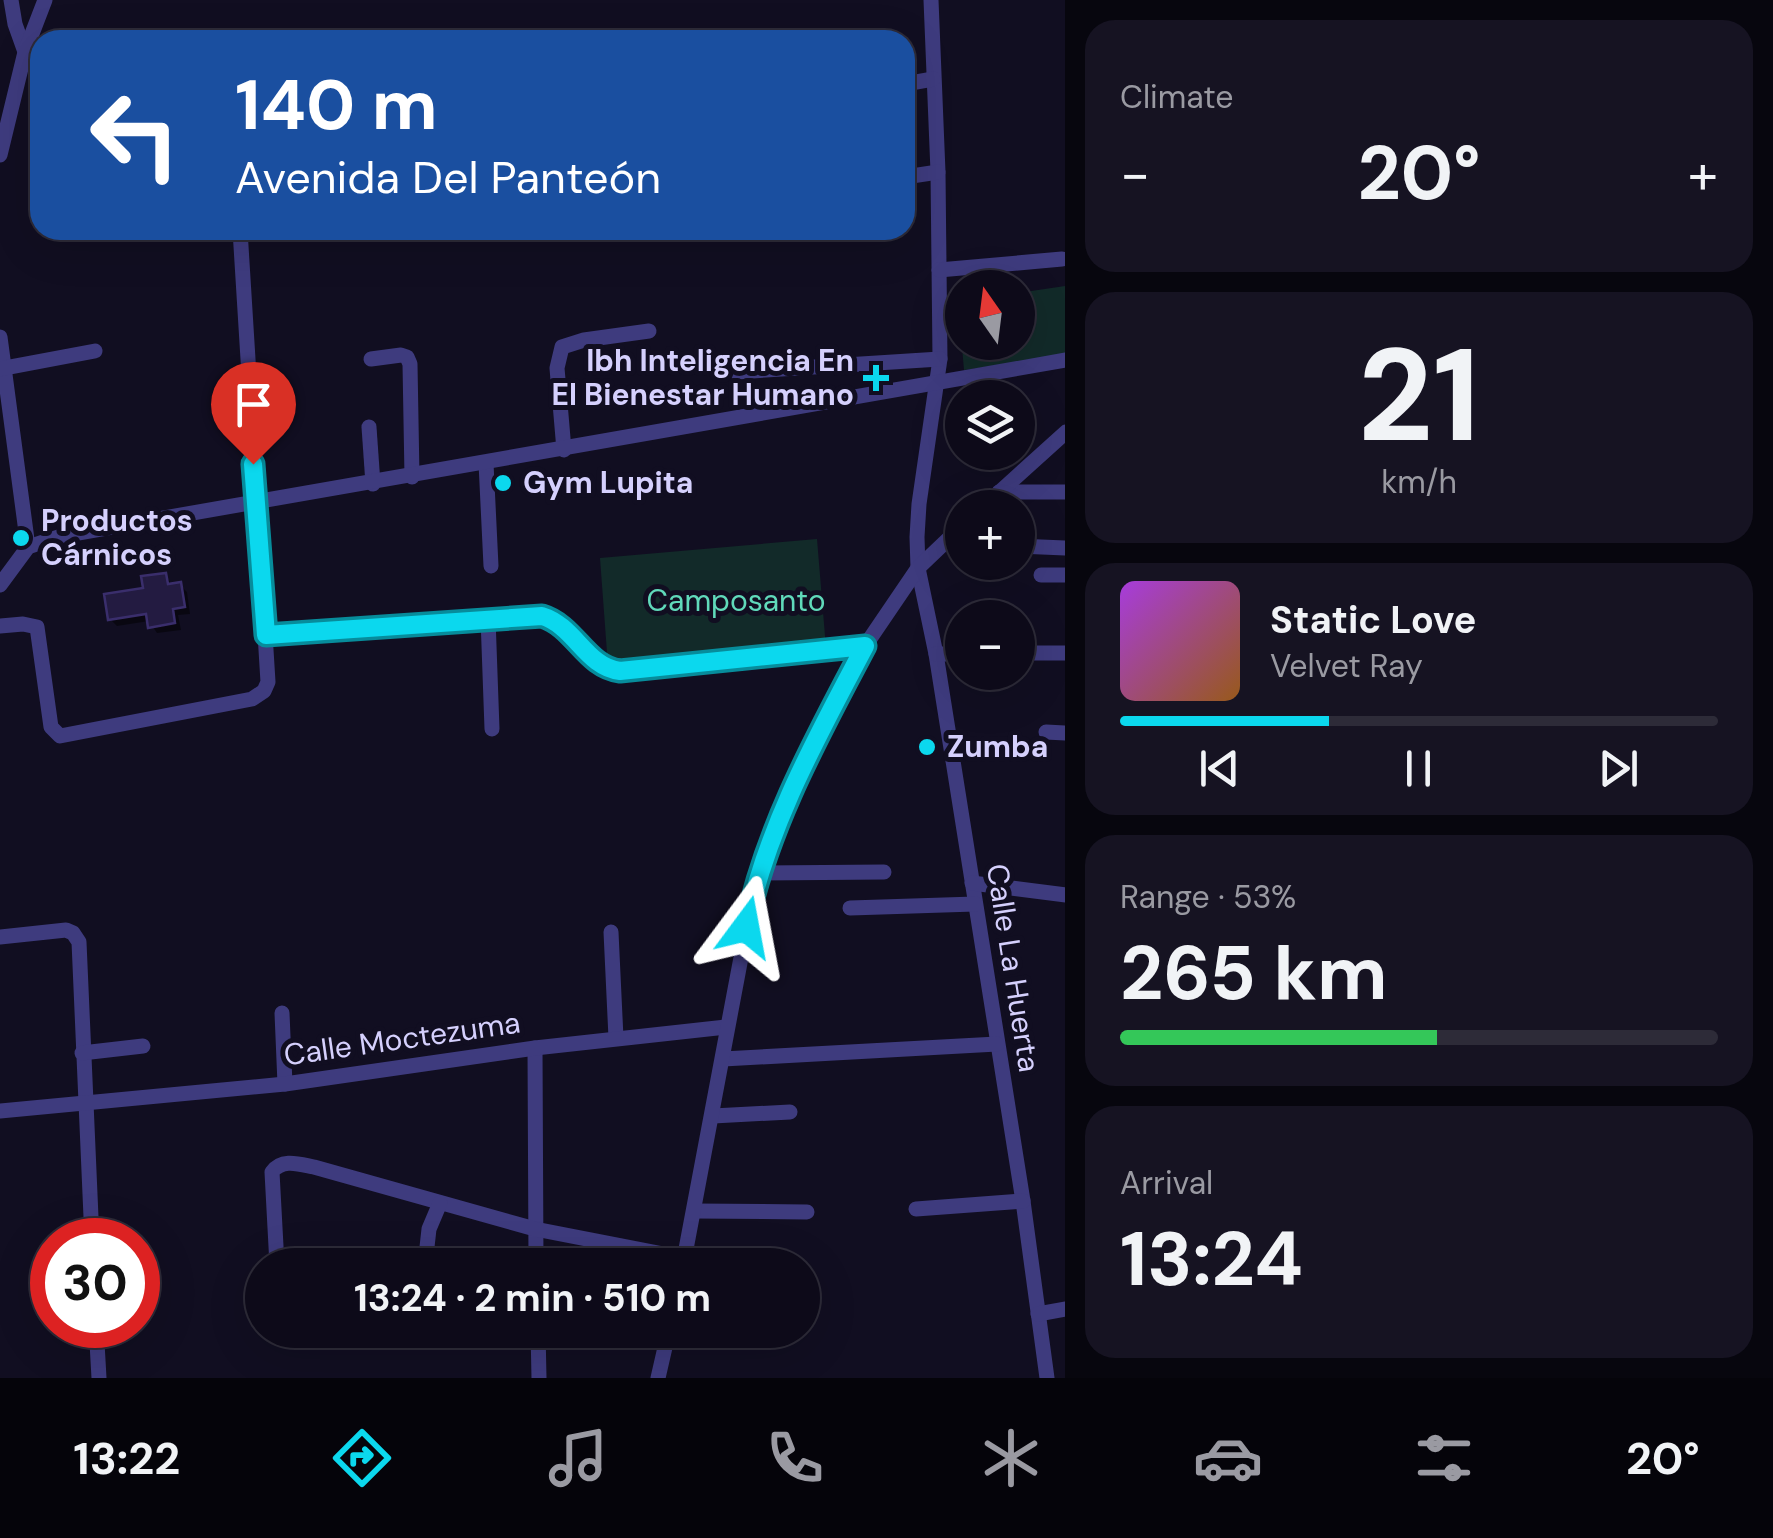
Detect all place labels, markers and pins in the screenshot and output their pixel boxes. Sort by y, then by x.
place label: Ibh Inteligencia En El Bienestar Humano [552,341,854,414]
pin [211,362,296,465]
marker: Ibh Inteligencia En El Bienestar Humano [863,365,889,391]
place label: Gym Lupita [523,463,693,502]
marker: Gym Lupita [492,472,514,494]
place label: Productos Cárnicos [41,501,193,574]
marker: Productos Cárnicos [10,527,32,549]
place label: Zumba [947,727,1048,766]
marker: Zumba [916,736,938,758]

